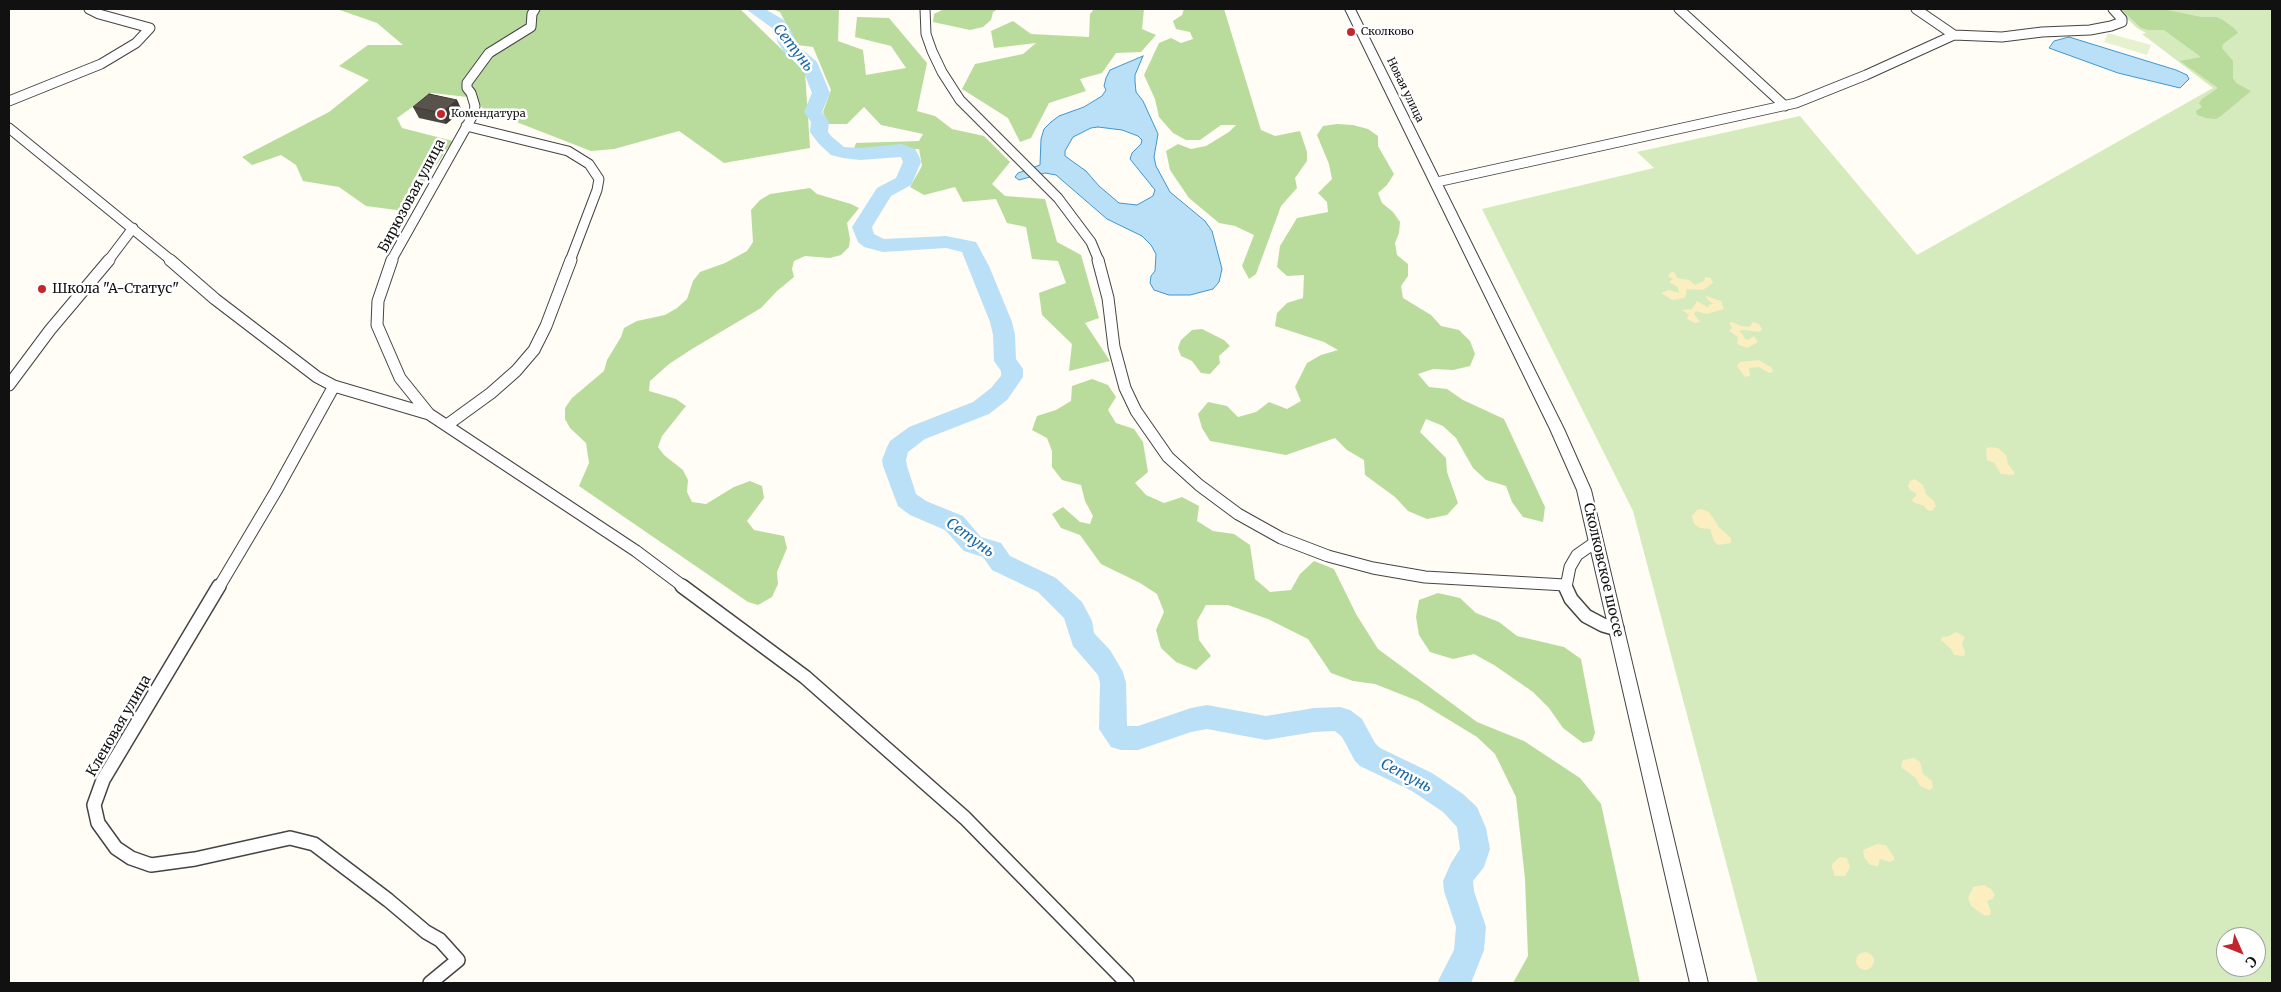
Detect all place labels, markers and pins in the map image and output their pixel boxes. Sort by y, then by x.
place label: Сколково [1361,25,1414,39]
marker: Сколково [1345,26,1357,38]
place label: Комендатура [451,107,526,121]
marker: Комендатура [435,108,447,120]
place label: Школа "А-Статус" [52,281,179,297]
marker: Школа "А-Статус" [36,283,48,295]

